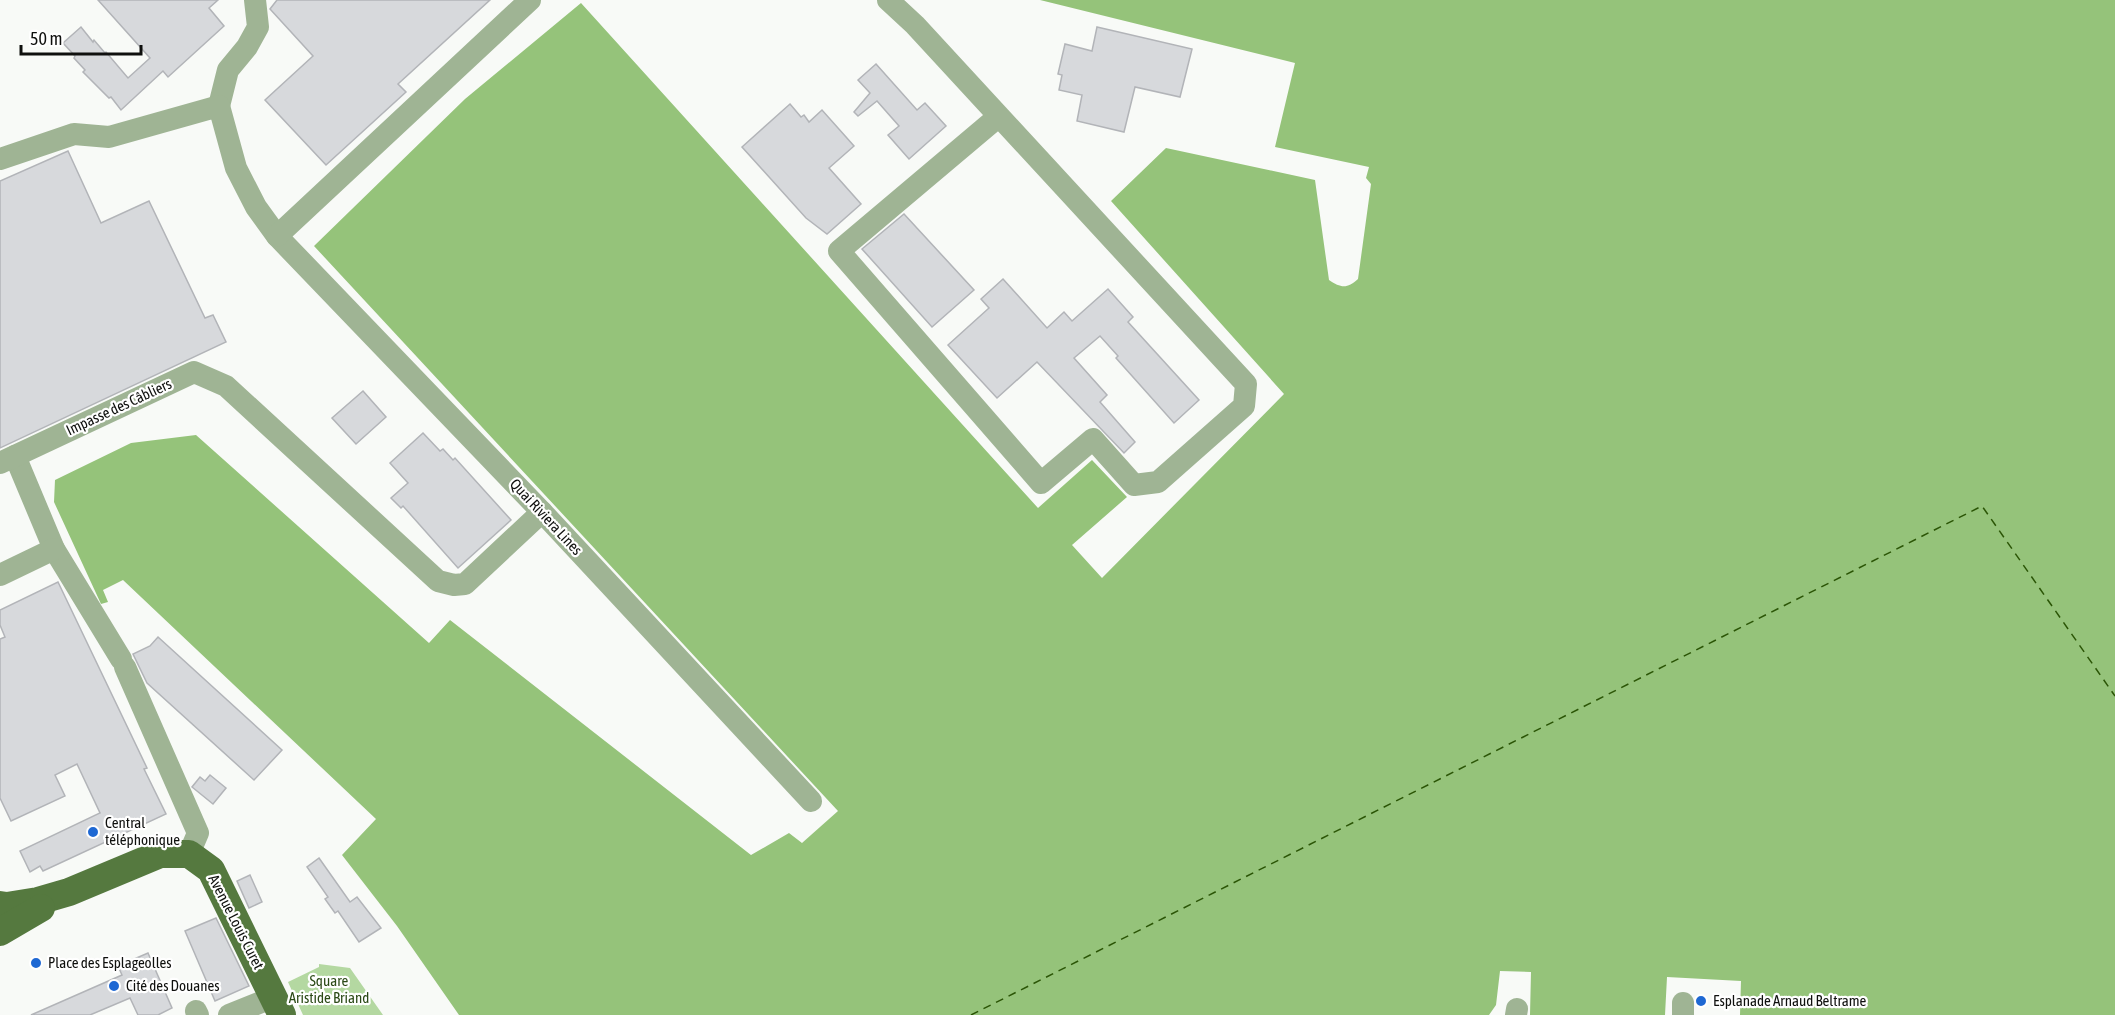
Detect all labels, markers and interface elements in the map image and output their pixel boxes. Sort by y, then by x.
scale bar [21,18,141,56]
text: 50 m [30,28,62,49]
street label: Impasse des Câbliers [63,375,174,438]
street label: Quai Riviera Lines [507,475,586,558]
place label: Central téléphonique [105,814,180,848]
marker: Central téléphonique [86,825,100,839]
street label: Avenue Louis Curet [205,872,268,972]
place label: Place des Esplageolles [48,954,172,971]
marker: Place des Esplageolles [29,956,43,970]
park label: Square Aristide Briand [289,972,369,1006]
place label: Cité des Douanes [126,977,220,994]
marker: Cité des Douanes [107,979,121,993]
place label: Esplanade Arnaud Beltrame [1713,992,1867,1009]
marker: Esplanade Arnaud Beltrame [1694,994,1708,1008]

